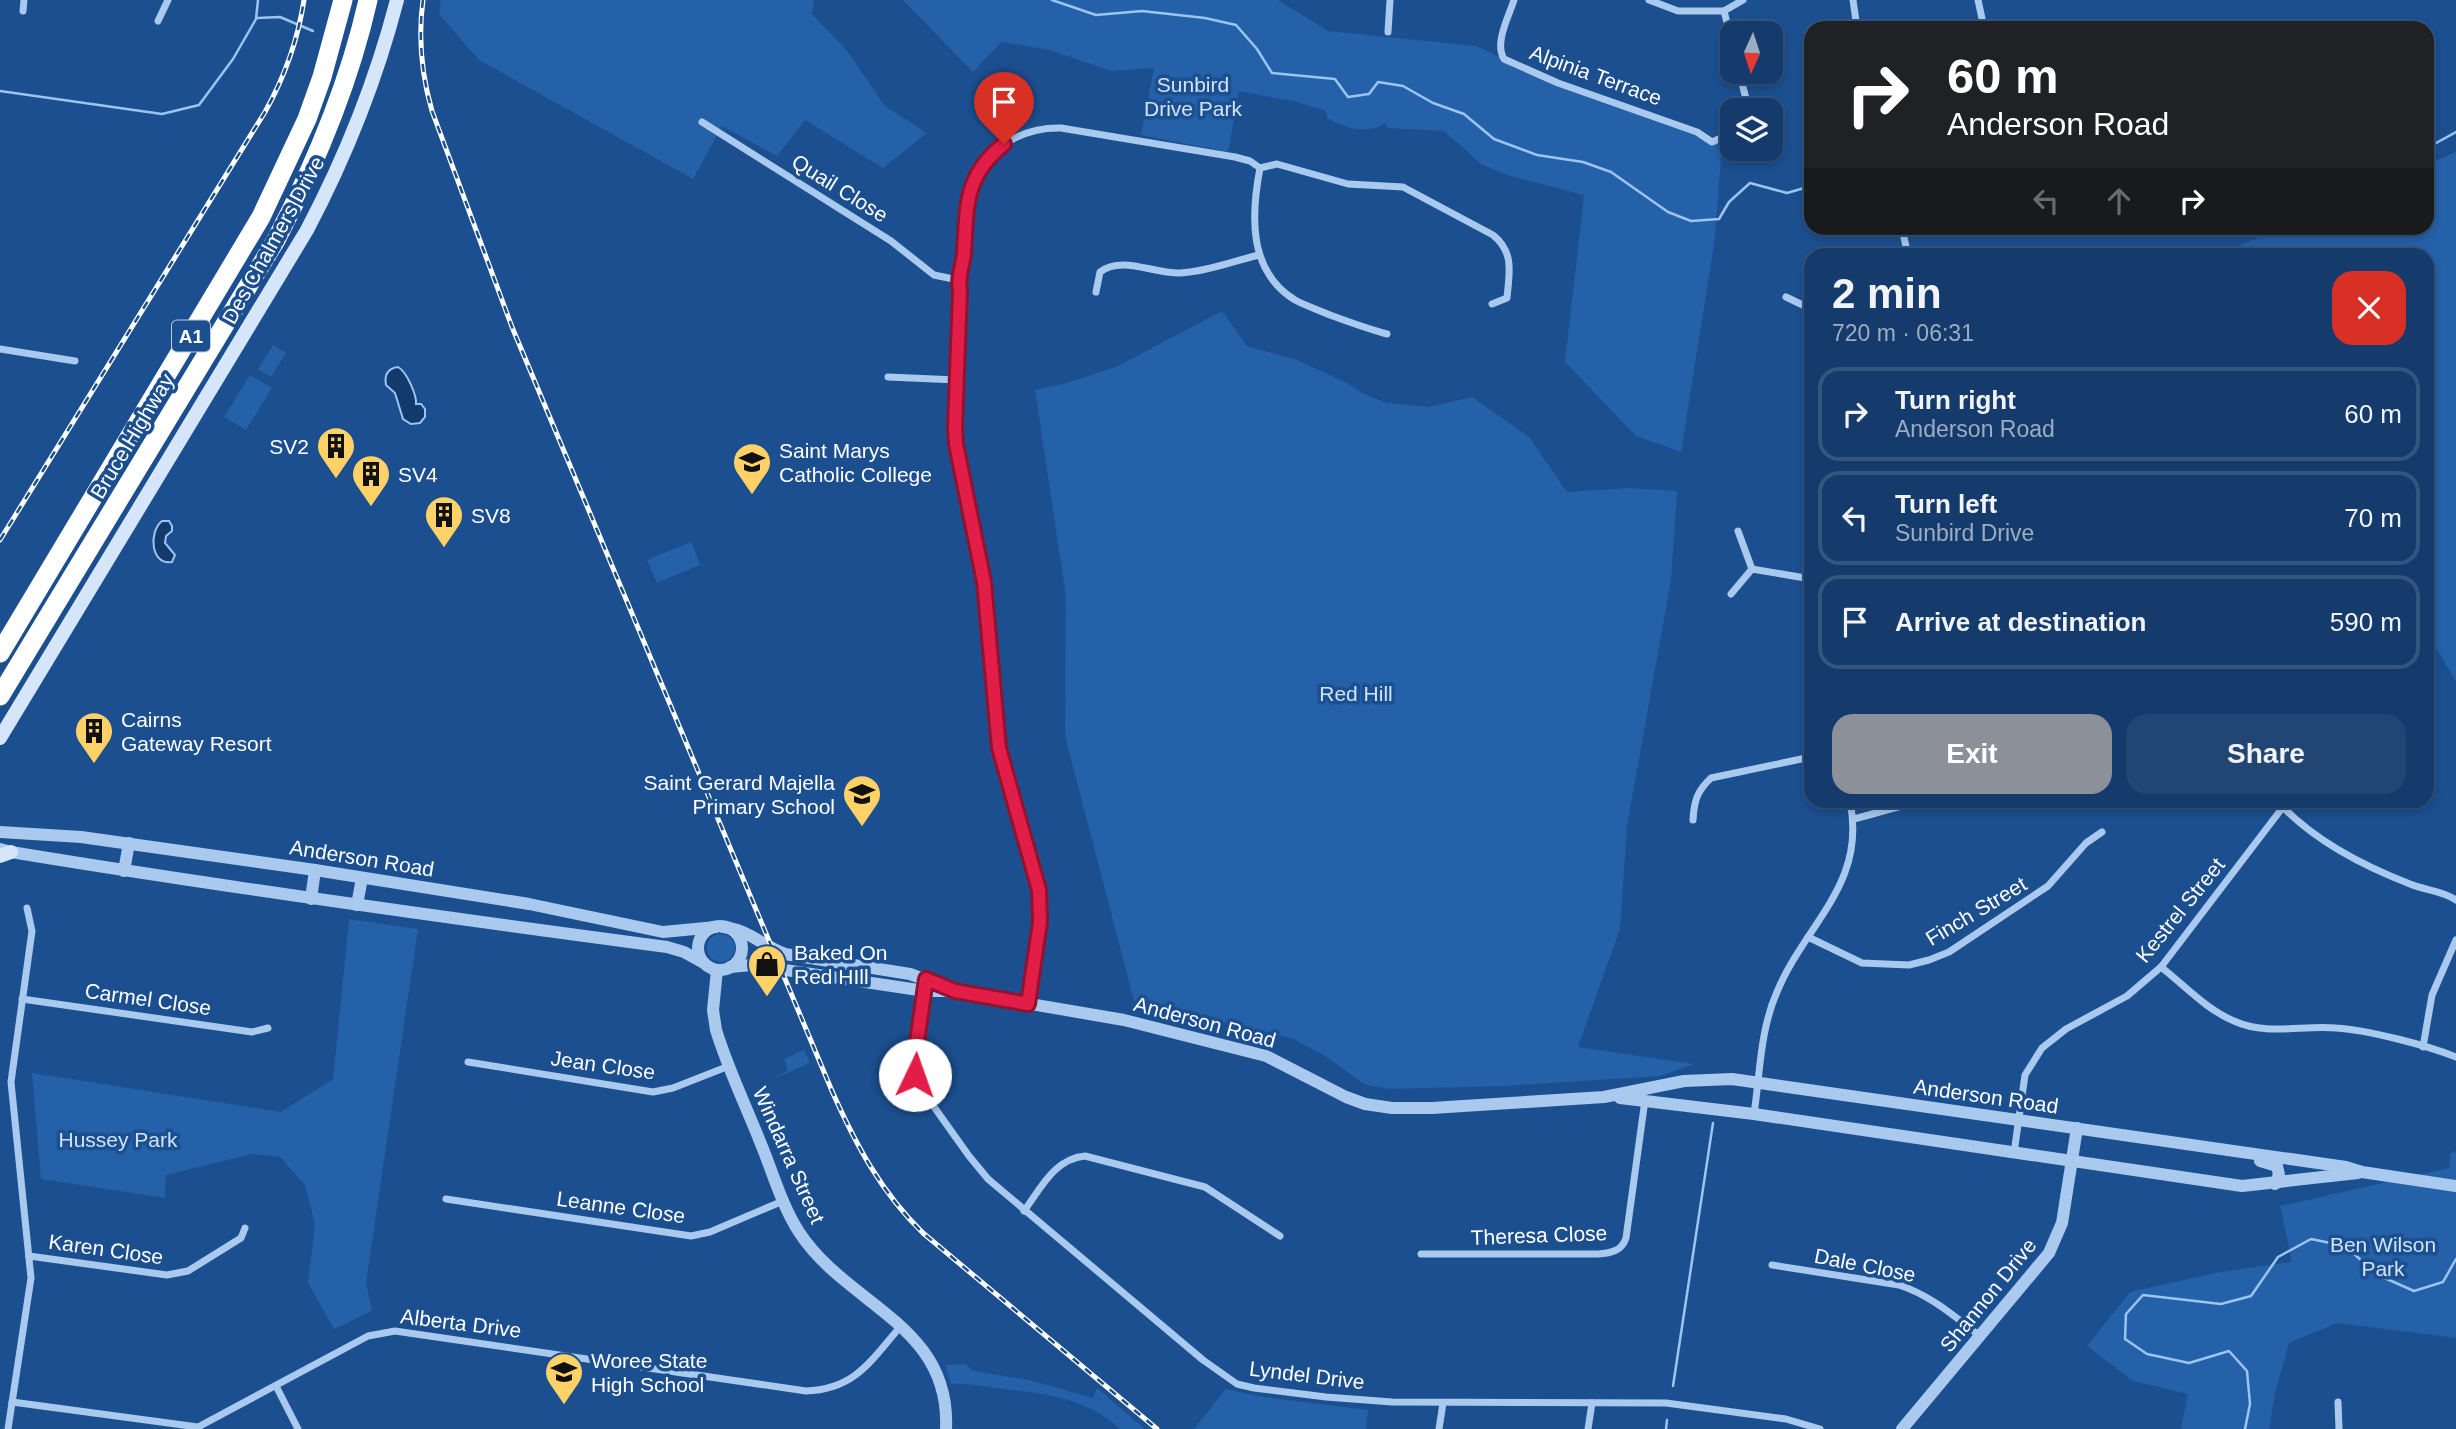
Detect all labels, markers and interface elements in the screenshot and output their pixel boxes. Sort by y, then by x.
north arrow [1720,21,1783,84]
map controls [1720,21,1783,161]
street label: Alpinia Terrace [1527,41,1665,109]
icon: right [1832,49,1923,140]
text: 60 m [1947,49,2059,103]
pin [974,72,1034,144]
park label: Sunbird Drive Park [1144,73,1243,120]
icon: arrive [985,83,1023,121]
button: layers [1720,98,1783,161]
text: Anderson Road [1947,106,2169,142]
street label: Quail Close [788,149,892,227]
street label: Des Chalmers Drive [217,152,329,328]
icon: left [2027,182,2065,220]
icon: ahead [2100,182,2138,220]
icon: right [2173,182,2211,220]
text: 2 min [1832,270,1942,317]
button: close [2332,271,2406,345]
road number: A1 [172,320,210,352]
text: 720 m · 06:31 [1832,320,1974,346]
street label: Bruce Highway [86,369,178,502]
text: Turn right [1895,385,2016,415]
icon: right [1836,395,1874,433]
text: 60 m [2344,399,2402,429]
text: Anderson Road [1895,416,2055,442]
building icon: SV2 [315,425,357,480]
place label: SV2 [269,435,309,458]
place label: Saint Marys Catholic College [779,439,932,486]
school or university icon: Saint Marys Catholic College [731,441,773,496]
building icon: SV4 [350,453,392,508]
place label: SV4 [398,463,438,486]
text: Turn left [1895,489,1997,519]
building icon: SV8 [423,494,465,549]
icon: left [1836,499,1874,537]
text: 70 m [2344,503,2402,533]
place label: SV8 [471,504,511,527]
text: Sunbird Drive [1895,520,2034,546]
icon: arrive [1836,603,1874,641]
text: Arrive at destination [1895,607,2146,637]
text: 590 m [2330,607,2402,637]
park label: Red Hill [1319,682,1393,705]
place label: Cairns Gateway Resort [121,708,272,755]
building icon: Cairns Gateway Resort [73,710,115,765]
button: Exit [1832,714,2112,794]
button: Share [2126,714,2406,794]
place label: Saint Gerard Majella Primary School [644,771,835,818]
school or university icon: Saint Gerard Majella Primary School [841,773,883,828]
street label: Anderson Road [288,835,436,881]
street label: Kestrel Street [2131,853,2229,967]
street label: Finch Street [1922,872,2031,950]
place label: Baked On Red HIll [794,941,887,988]
shop icon: Baked On Red HIll [746,943,788,998]
street label: Carmel Close [83,979,213,1019]
street label: Anderson Road [1132,992,1278,1052]
position arrow [878,1038,952,1112]
street label: Jean Close [549,1046,657,1084]
street label: Anderson Road [1912,1074,2060,1118]
street label: Windarra Street [749,1083,829,1227]
park label: Hussey Park [58,1128,178,1151]
street label: Leanne Close [555,1187,687,1227]
street label: Theresa Close [1470,1221,1608,1249]
street label: Karen Close [47,1230,165,1268]
park label: Ben Wilson Park [2330,1233,2436,1280]
street label: Shannon Drive [1935,1234,2041,1356]
street label: Dale Close [1812,1244,1918,1286]
street label: Alberta Drive [399,1304,523,1342]
place label: Woree State High School [591,1349,707,1396]
school or university icon: Woree State High School [543,1351,585,1406]
street label: Lyndel Drive [1248,1357,1366,1393]

